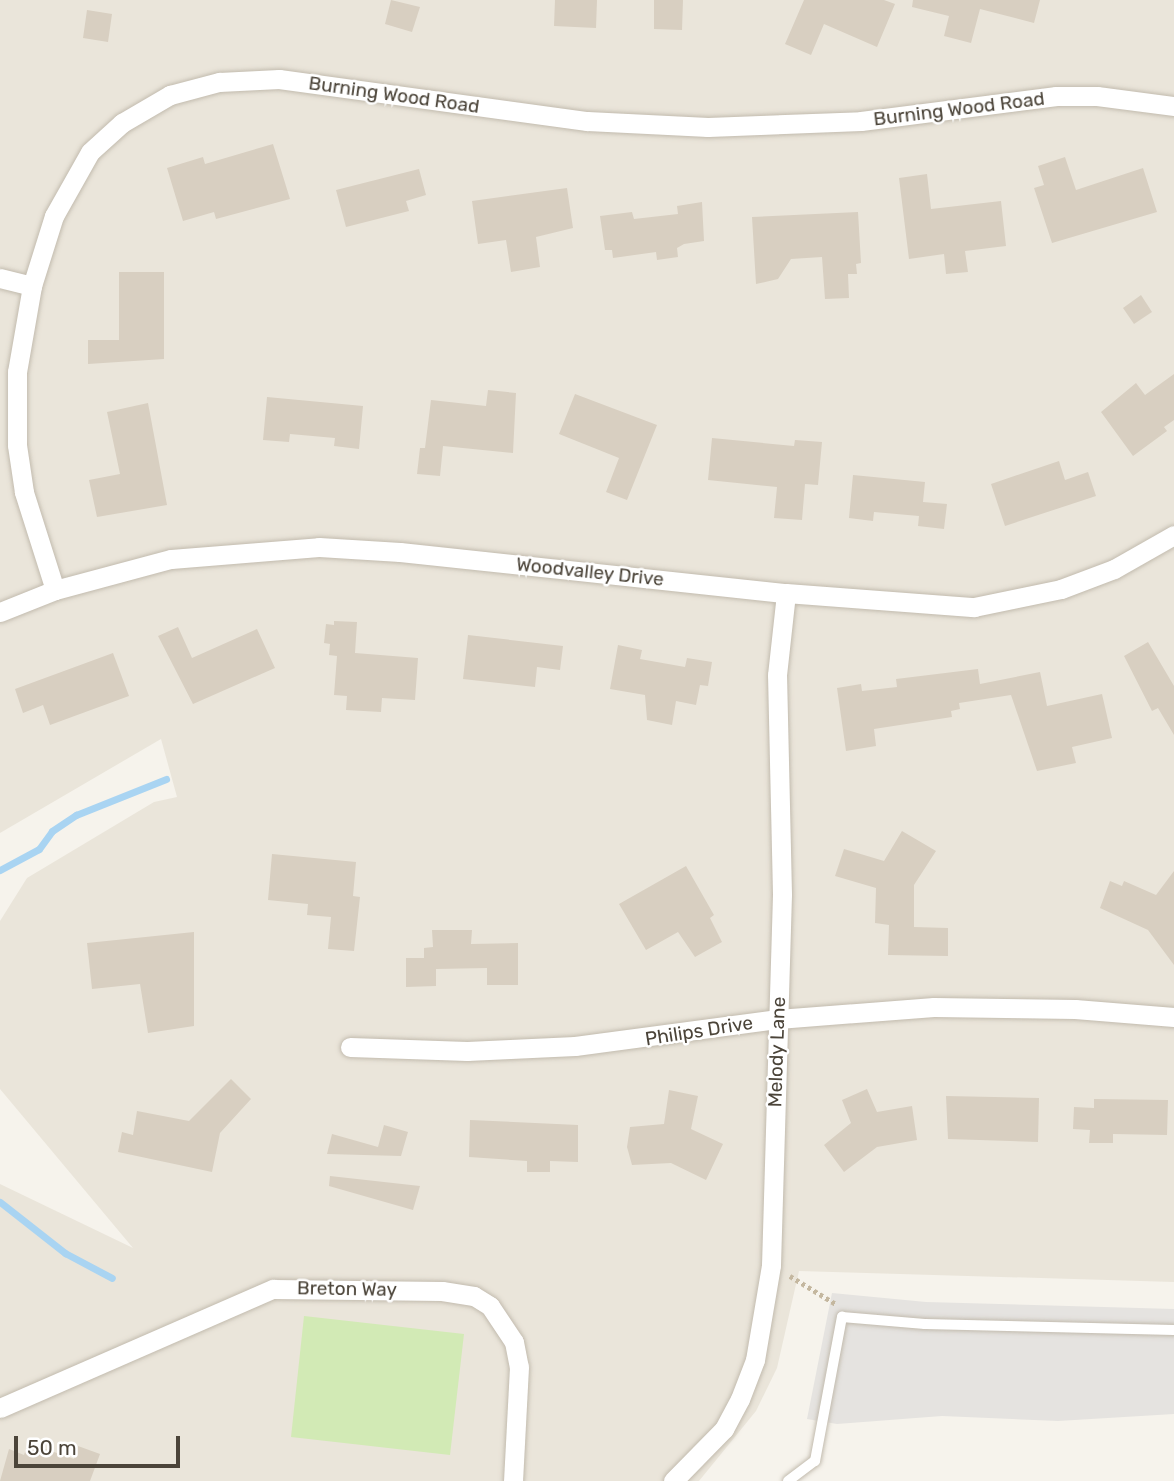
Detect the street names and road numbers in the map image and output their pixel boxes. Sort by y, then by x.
street label: Burning Wood Road [307,72,481,118]
street label: Burning Wood Road [872,87,1046,131]
street label: Woodvalley Drive [515,553,665,591]
street label: Melody Lane [764,996,790,1108]
street label: Philips Drive [643,1011,755,1051]
street label: Breton Way [297,1277,397,1301]

